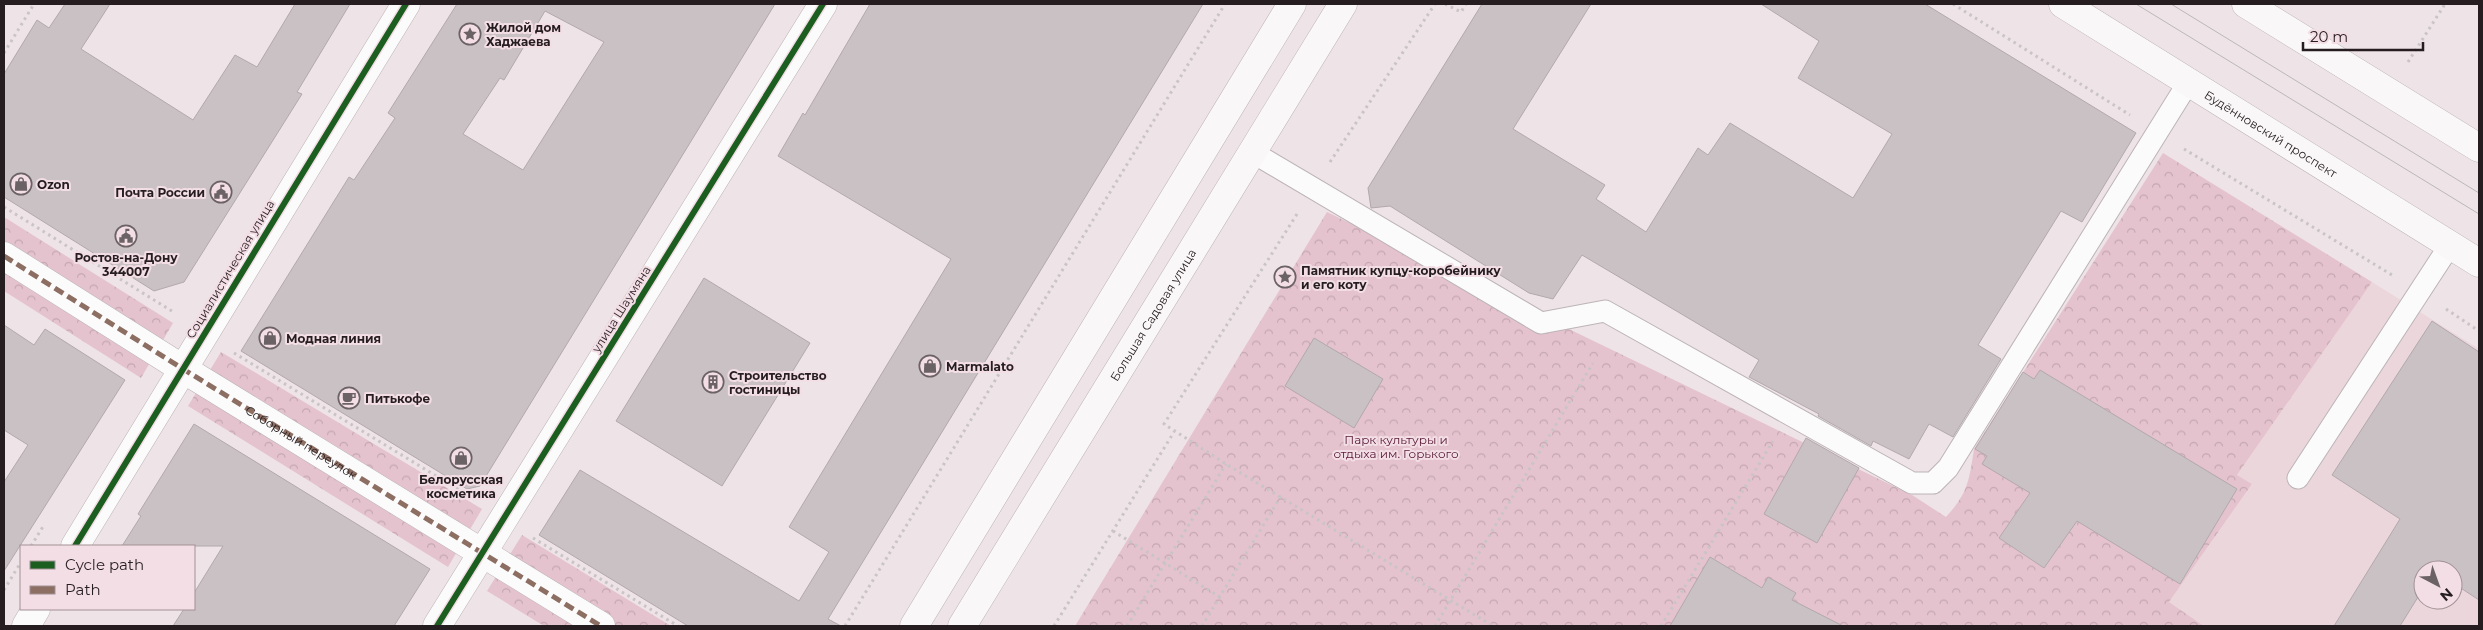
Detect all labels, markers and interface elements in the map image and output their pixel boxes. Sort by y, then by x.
place label: Жилой дом Хаджаева [486,20,561,49]
scale bar [2303,20,2423,52]
place icon: Жилой дом Хаджаева [458,22,482,46]
text: 20 m [2310,27,2348,46]
street label: Будённовский проспект [2202,87,2340,181]
shop icon: Ozon [9,172,33,196]
place label: Ozon [37,177,70,192]
public building icon: Почта России [209,180,233,204]
place label: Почта России [115,185,205,200]
street label: Социалистическая улица [183,197,277,341]
public building icon: Ростов-на-Дону 344007 [114,224,138,248]
street label: Большая Садовая улица [1106,246,1199,384]
place label: Ростов-на-Дону 344007 [74,250,178,279]
street label: улица Шаумяна [588,263,654,356]
place label: Памятник купцу-коробейнику и его коту [1301,263,1501,292]
place icon: Памятник купцу-коробейнику и его коту [1273,265,1297,289]
shop icon: Модная линия [258,326,282,350]
place label: Модная линия [286,331,381,346]
shop icon: Marmalato [918,354,942,378]
place label: Marmalato [946,359,1014,374]
place label: Строительство гостиницы [729,368,827,397]
building icon: Строительство гостиницы [701,370,725,394]
cafe icon: Питькофе [337,386,361,410]
place label: Питькофе [365,391,431,406]
street label: Соборный переулок [243,402,360,482]
park label: Парк культуры и отдыха им. Горького [1333,432,1459,461]
shop icon: Белорусская косметика [449,446,473,470]
place label: Белорусская косметика [419,472,503,501]
legend [20,545,195,610]
text: Cycle path [65,555,144,574]
north arrow [2413,560,2463,610]
text: Path [65,580,101,599]
text: N [2436,584,2457,605]

